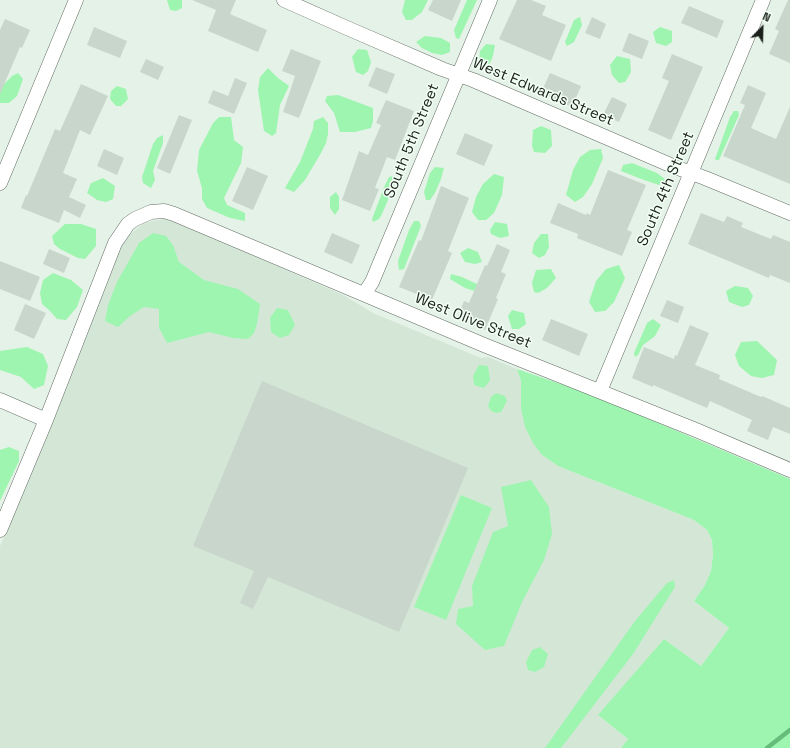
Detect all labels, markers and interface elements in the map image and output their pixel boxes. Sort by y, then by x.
north arrow [742,8,782,48]
text: N [761,9,773,25]
street label: West Edwards Street [470,54,616,130]
street label: South 5th Street [381,81,443,201]
street label: South 4th Street [634,129,698,249]
street label: West Olive Street [412,289,534,353]

